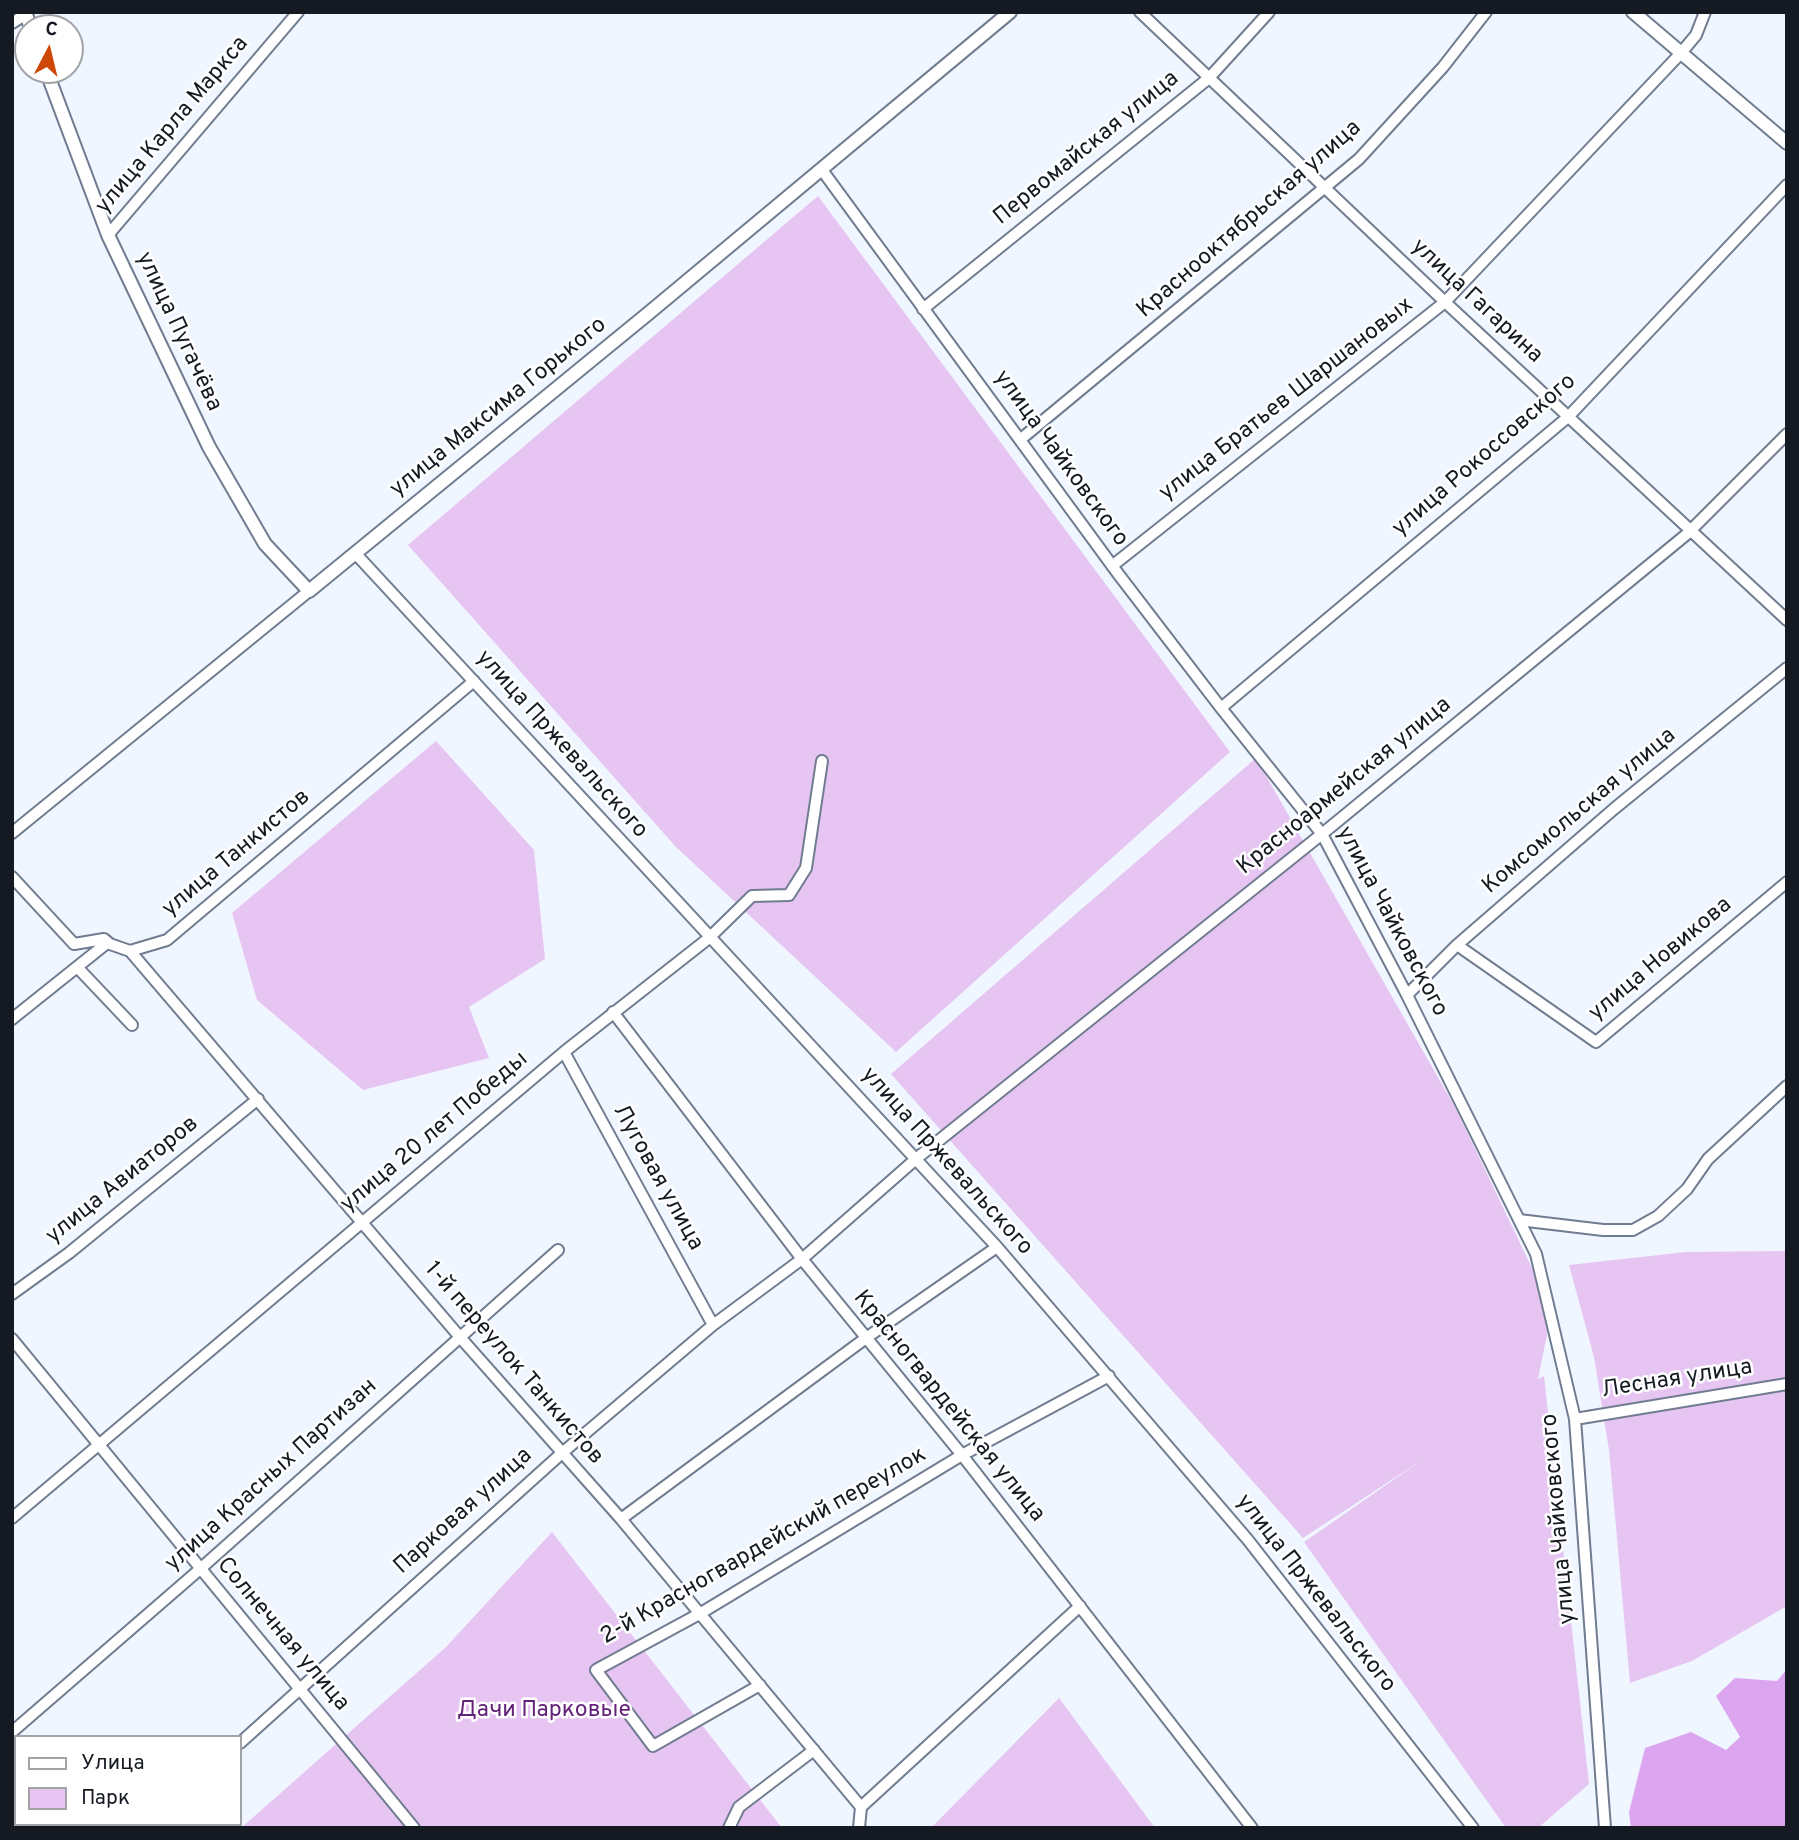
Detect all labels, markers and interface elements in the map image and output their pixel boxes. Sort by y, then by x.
north arrow [14,14,84,84]
text: С [44,17,59,43]
street label: улица Карла Маркса [91,31,255,221]
street label: Первомайская улица [989,66,1185,232]
street label: Краснооктябрьская улица [1132,115,1368,325]
street label: улица Гагарина [1404,234,1548,370]
street label: улица Пугачёва [129,248,227,416]
street label: улица Братьев Шаршановых [1154,292,1420,508]
street label: улица Максима Горького [385,312,613,504]
street label: улица Чайковского [987,365,1133,553]
street label: улица Рокоссовского [1388,369,1582,543]
street label: улица Пржевальского [469,645,653,845]
street label: Красноармейская улица [1232,692,1458,882]
street label: Комсомольская улица [1478,723,1682,901]
street label: улица Танкистов [157,784,317,924]
street label: улица Чайковского [1329,822,1453,1022]
street label: улица Новикова [1584,892,1738,1028]
street label: улица 20 лет Победы [336,1047,534,1219]
street label: улица Пржевальского [854,1062,1038,1262]
street label: Луговая улица [606,1100,708,1256]
street label: улица Авиаторов [41,1111,205,1251]
street label: 1-й переулок Танкистов [417,1257,609,1471]
street label: Красногвардейская улица [846,1286,1050,1528]
street label: Лесная улица [1600,1354,1754,1406]
street label: улица Красных Партизан [160,1374,384,1578]
street label: улица Чайковского [1537,1413,1583,1625]
street label: 2-й Красногвардейский переулок [596,1442,932,1652]
street label: Парковая улица [389,1443,539,1581]
street label: улица Пржевальского [1229,1489,1401,1699]
street label: Солнечная улица [210,1553,354,1717]
park label: Дачи Парковые [457,1697,631,1725]
legend [14,1735,242,1826]
text: Улица [81,1750,145,1777]
text: Парк [81,1785,130,1812]

